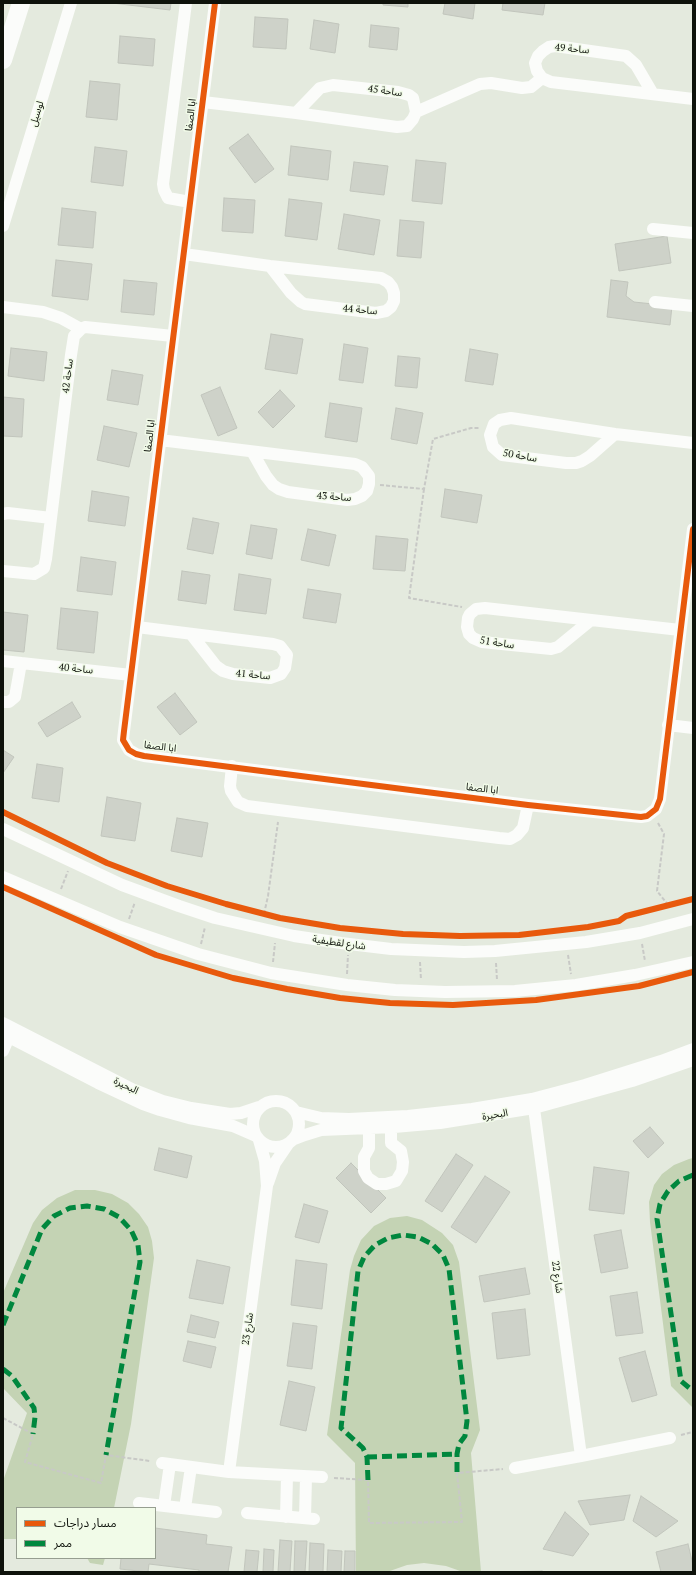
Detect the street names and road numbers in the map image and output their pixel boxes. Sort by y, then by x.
street label: ساحة 49 [554,42,590,56]
street label: ساحة 45 [367,83,403,99]
street label: ابا الصفا [183,98,199,132]
street label: لوسيل [27,100,47,128]
street label: ساحة 44 [342,303,378,317]
street label: ساحة 42 [60,358,76,394]
street label: ابا الصفا [142,419,158,453]
street label: ساحة 50 [502,447,538,465]
street label: ساحة 43 [316,490,352,504]
street label: ساحة 51 [479,634,515,652]
street label: ساحة 40 [58,661,94,677]
street label: ساحة 41 [235,668,271,682]
street label: ابا الصفا [143,739,177,755]
street label: ابا الصفا [465,781,499,797]
street label: شارع لقطيفية [312,933,366,953]
street label: البحيرة [112,1075,140,1097]
street label: البحيرة [481,1107,509,1123]
street label: شارع 22 [549,1260,565,1294]
street label: شارع 23 [240,1312,256,1346]

